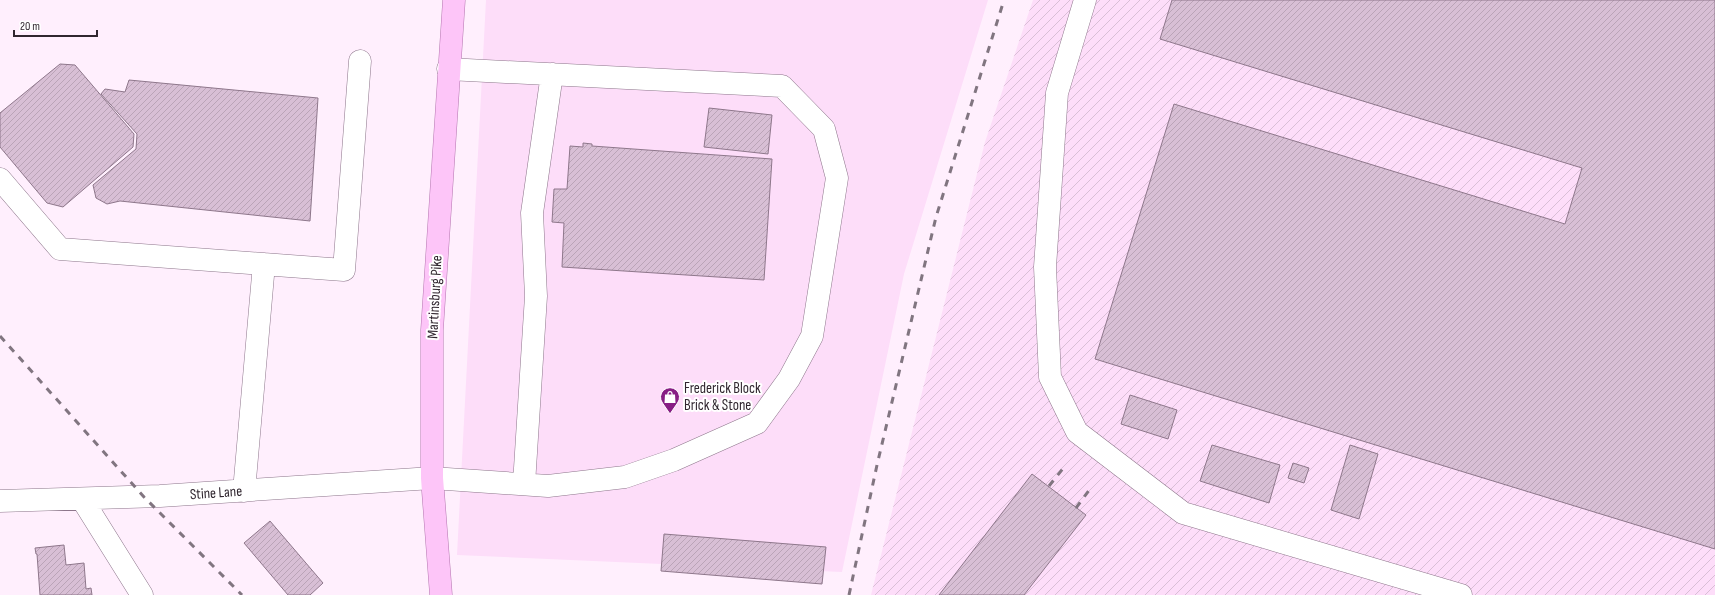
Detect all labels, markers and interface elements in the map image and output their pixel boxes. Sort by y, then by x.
scale bar [14,12,97,38]
text: 20 m [20,19,40,34]
street label: Martinsburg Pike [423,255,447,339]
place label: Frederick Block Brick & Stone [684,379,761,415]
shop icon: Frederick Block Brick & Stone [659,386,681,414]
street label: Stine Lane [189,482,243,504]

